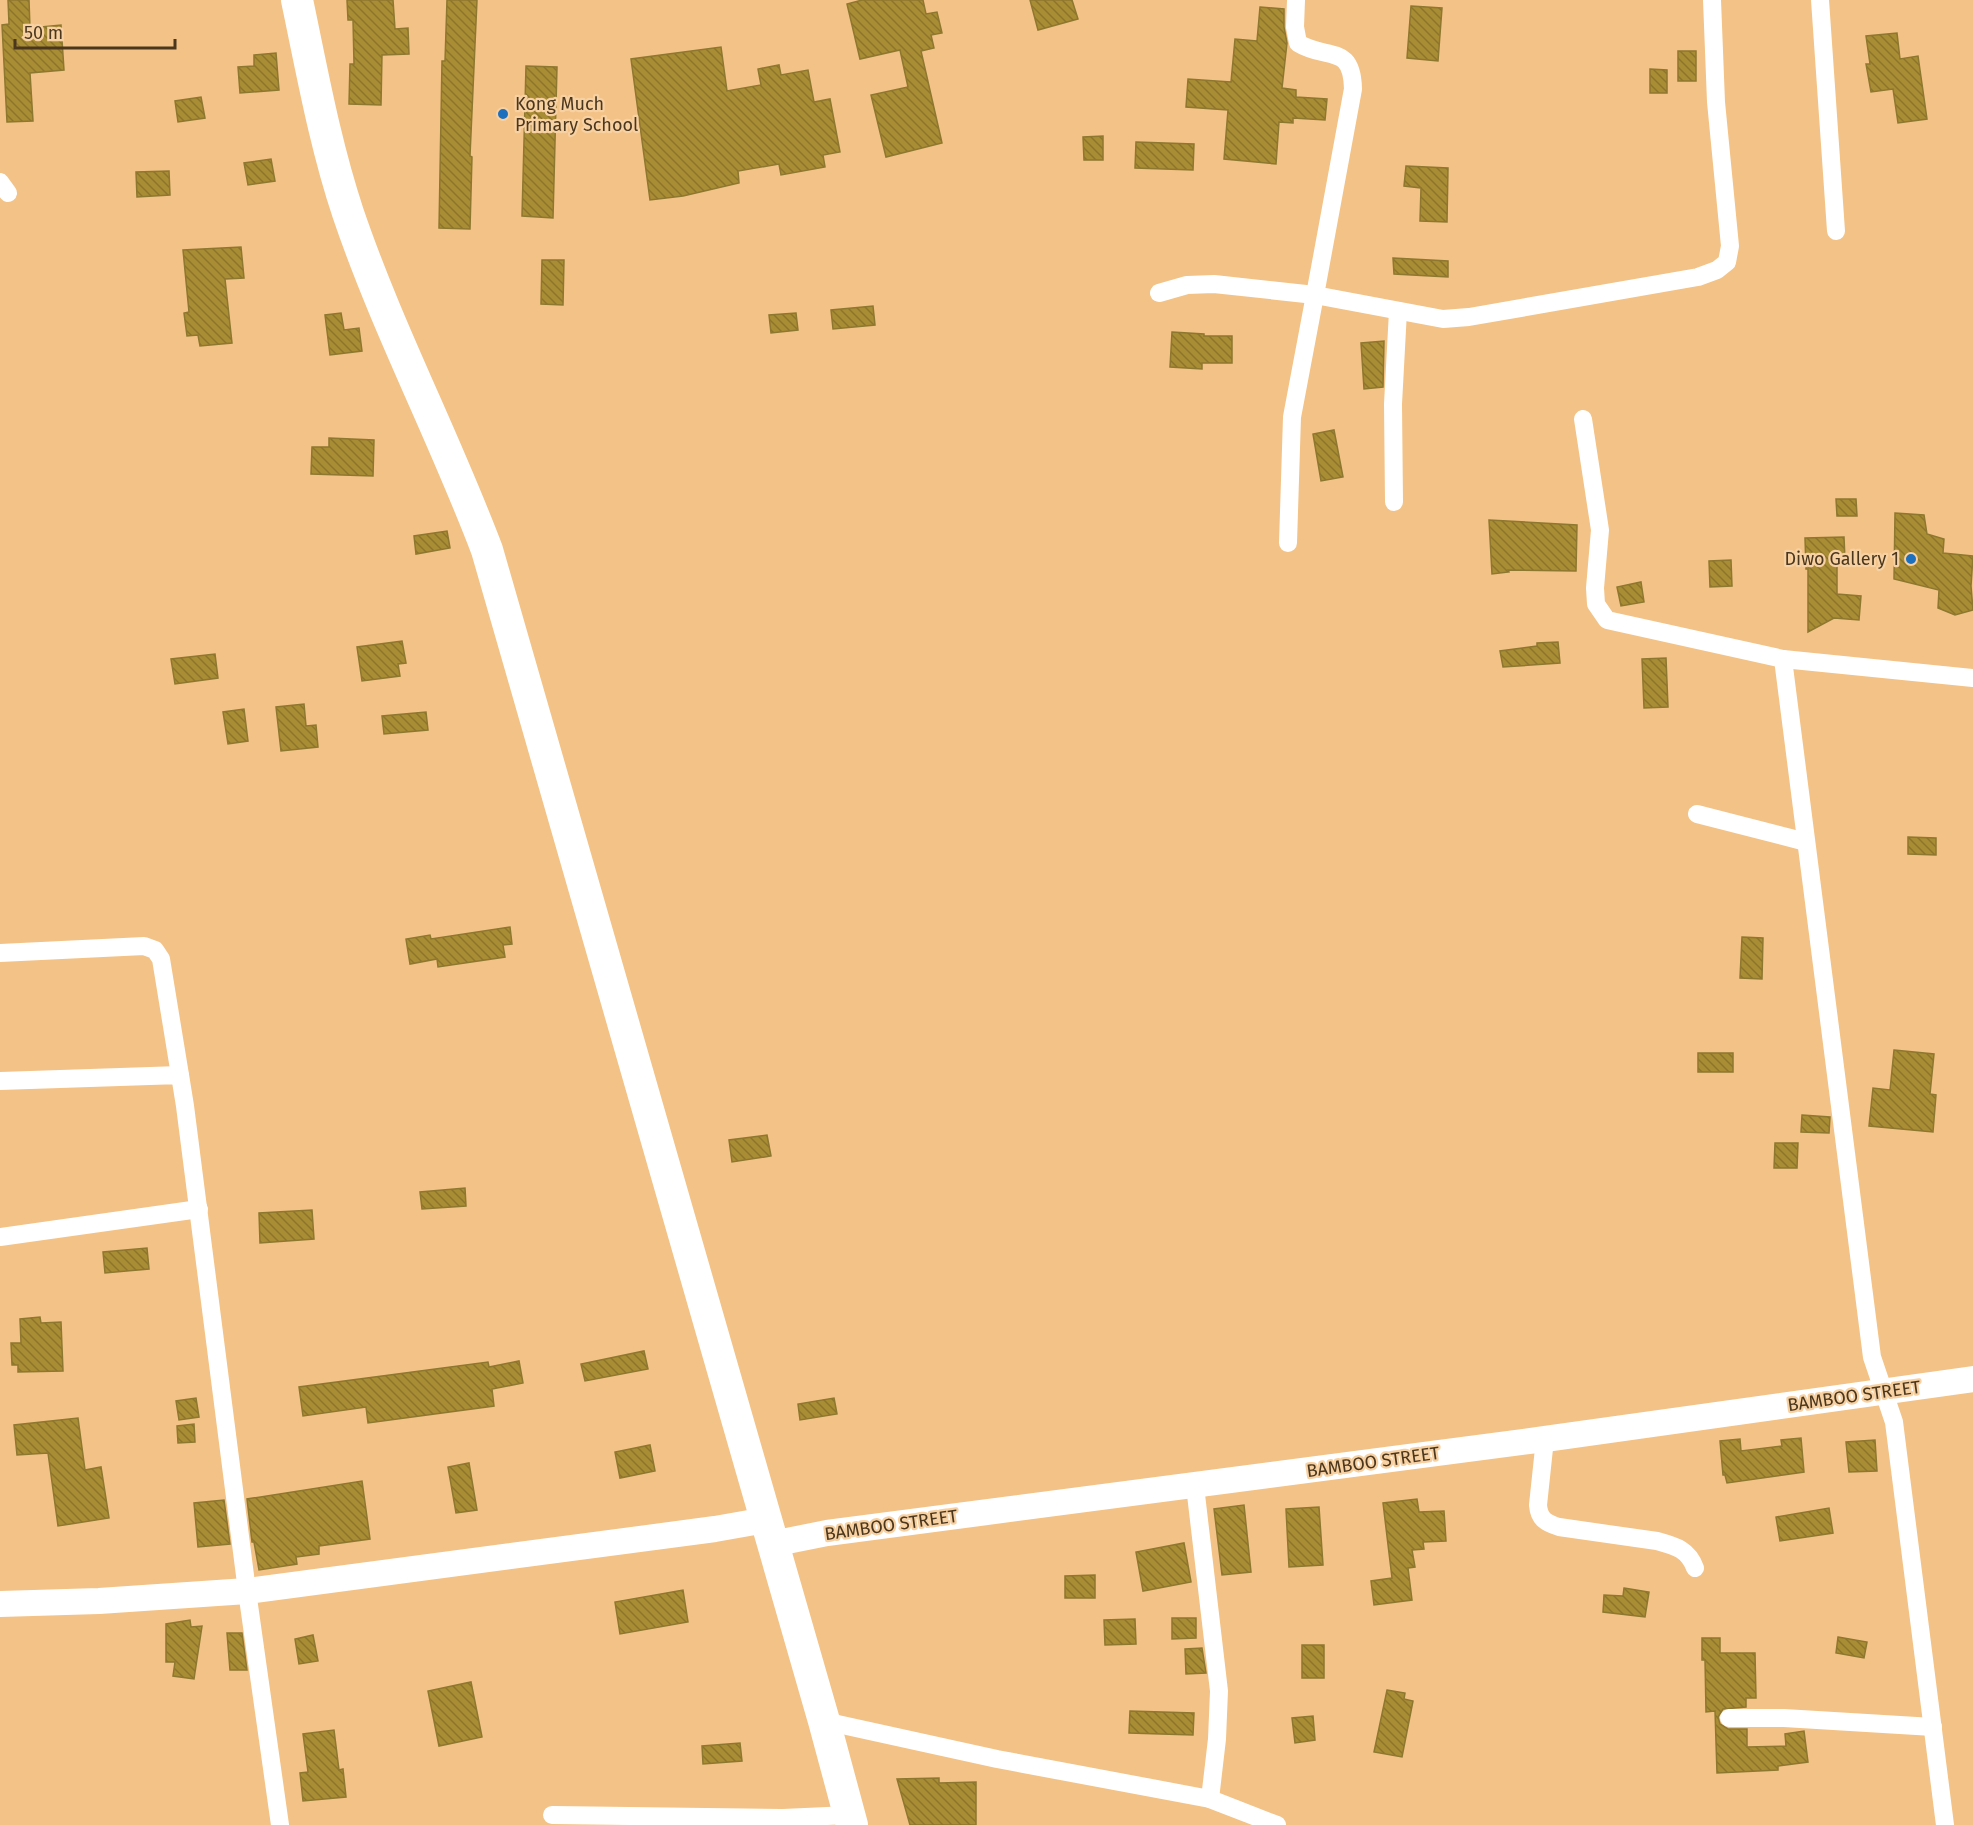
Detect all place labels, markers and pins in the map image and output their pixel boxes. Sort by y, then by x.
place label: Kong Much Primary School [515,93,638,136]
marker: Kong Much Primary School [496,107,510,121]
place label: Diwo Gallery 1 [1785,548,1899,570]
marker: Diwo Gallery 1 [1904,552,1918,566]

